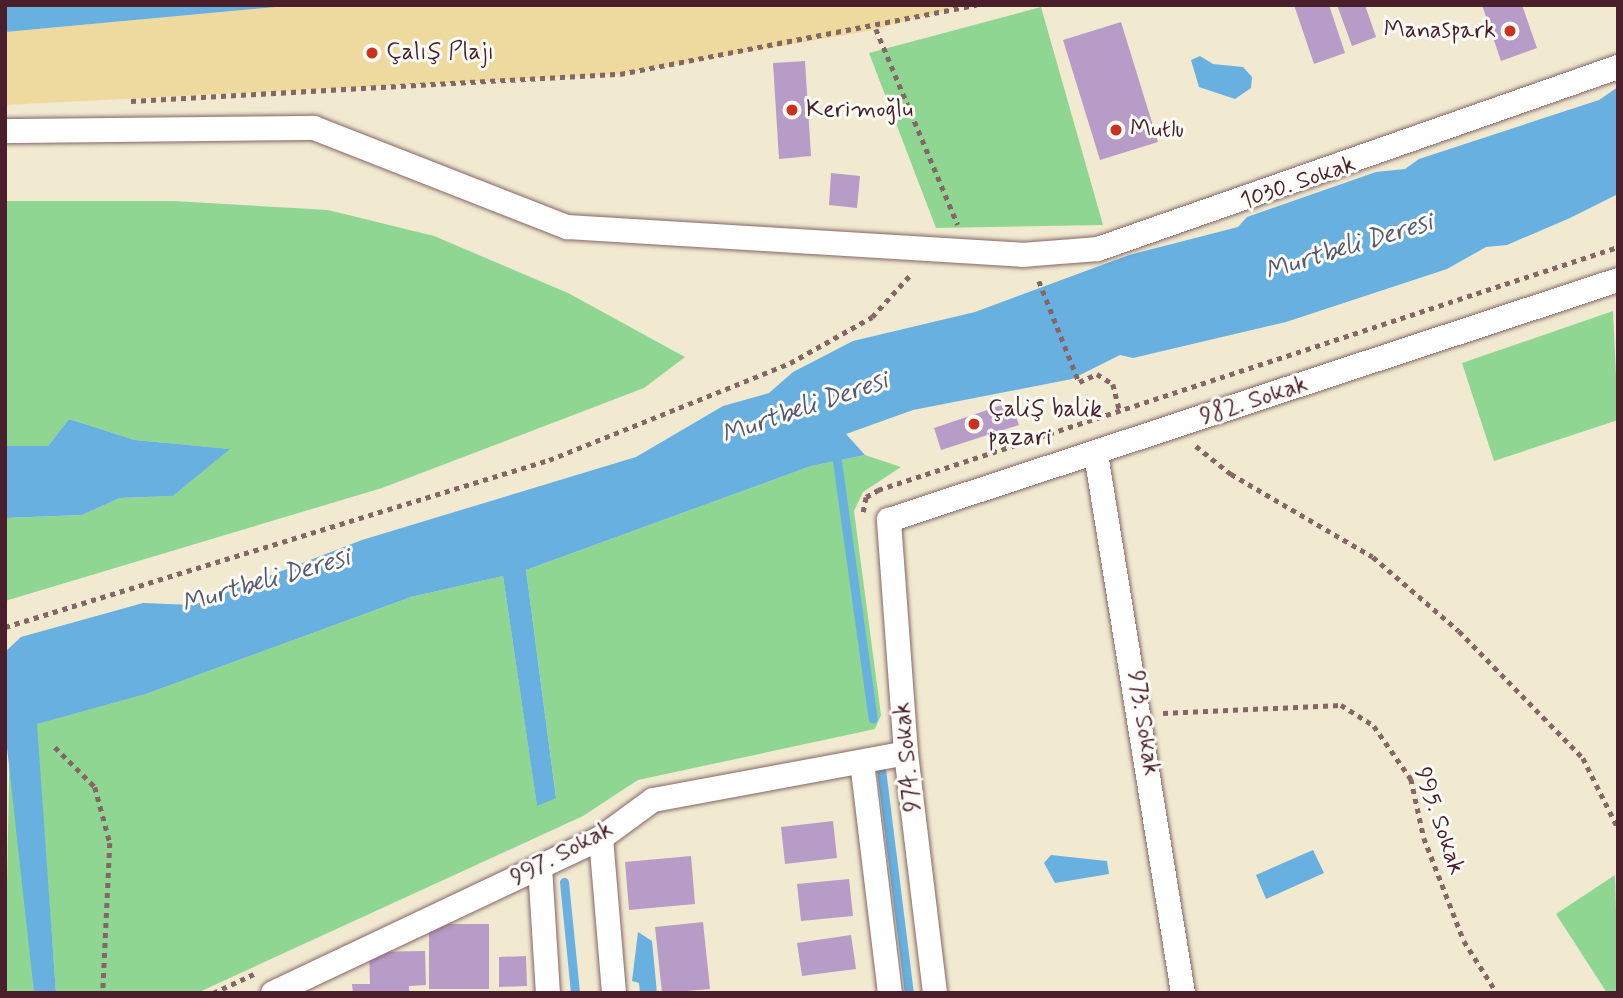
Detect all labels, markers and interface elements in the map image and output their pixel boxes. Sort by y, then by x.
place label: Manaspark [1384,17,1496,45]
marker: Manaspark [1502,23,1518,39]
place label: Çalış Plajı [386,39,494,67]
marker: Çalış Plajı [364,45,380,61]
place label: Kerimoğlu [806,96,913,124]
marker: Kerimoğlu [784,102,800,118]
place label: Mutlu [1130,116,1184,144]
marker: Mutlu [1108,122,1124,138]
street label: 1030. Sokak [1237,150,1359,216]
water label: Murtbeli Deresi [1261,208,1437,288]
water label: Murtbeli Deresi [718,366,892,452]
street label: 982. Sokak [1197,370,1311,432]
place label: Çaliş balik pazari [988,396,1102,452]
marker: Çaliş balik pazari [966,416,982,432]
water label: Murtbeli Deresi [178,543,354,621]
street label: 973. Sokak [1120,668,1166,778]
street label: 974. Sokak [888,701,928,813]
street label: 995. Sokak [1407,764,1471,878]
street label: 997. Sokak [506,815,618,893]

